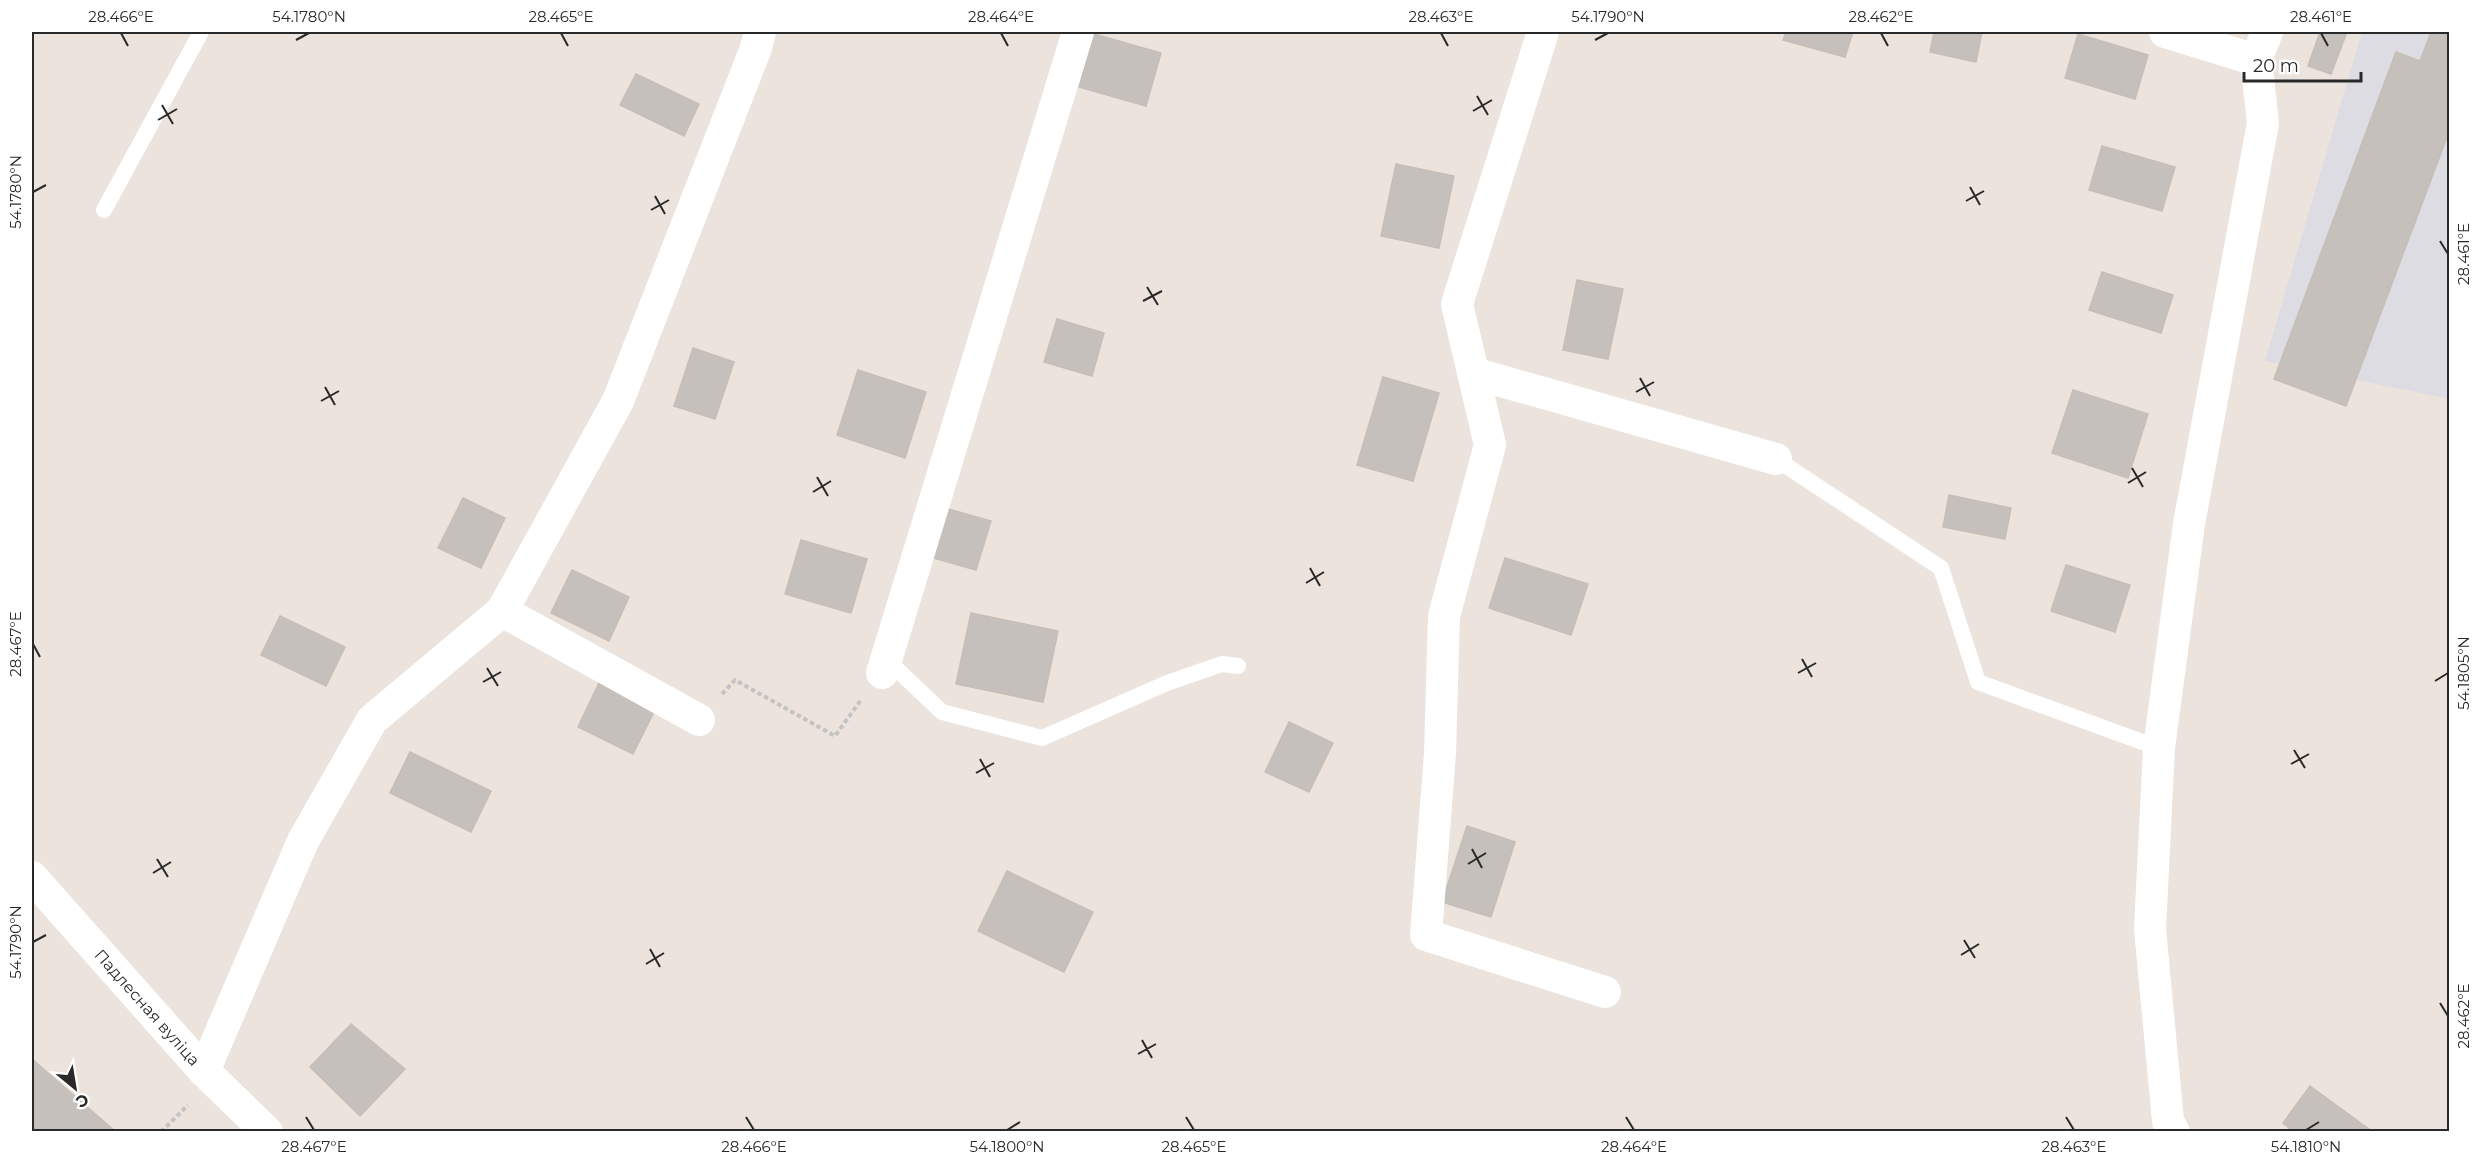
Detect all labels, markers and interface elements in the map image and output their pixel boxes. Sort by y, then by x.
text: 28.466°E [88,7,154,26]
text: 54.1780°N [272,7,346,26]
text: 28.465°E [529,7,593,26]
text: 28.464°E [968,7,1034,26]
text: 28.463°E [1409,7,1473,26]
text: 54.1790°N [1571,7,1645,26]
text: 28.462°E [1848,7,1914,26]
text: 28.461°E [2290,7,2352,26]
scale bar [2244,45,2361,83]
text: 20 m [2253,55,2299,77]
text: 54.1780°N [6,155,25,229]
text: 28.461°E [2454,223,2473,285]
text: 28.467°E [6,611,25,677]
text: 54.1805°N [2454,636,2473,710]
text: 54.1790°N [6,905,25,979]
street label: Падлесная вуліца [91,945,204,1069]
text: 28.462°E [2454,983,2473,1049]
north arrow [45,1058,105,1118]
text: С [72,1089,92,1112]
text: 28.467°E [281,1137,347,1156]
text: 28.466°E [721,1137,787,1156]
text: 54.1800°N [969,1137,1045,1156]
text: 28.465°E [1162,1137,1226,1156]
text: 28.464°E [1601,1137,1667,1156]
text: 28.463°E [2042,1137,2106,1156]
text: 54.1810°N [2271,1137,2341,1156]

